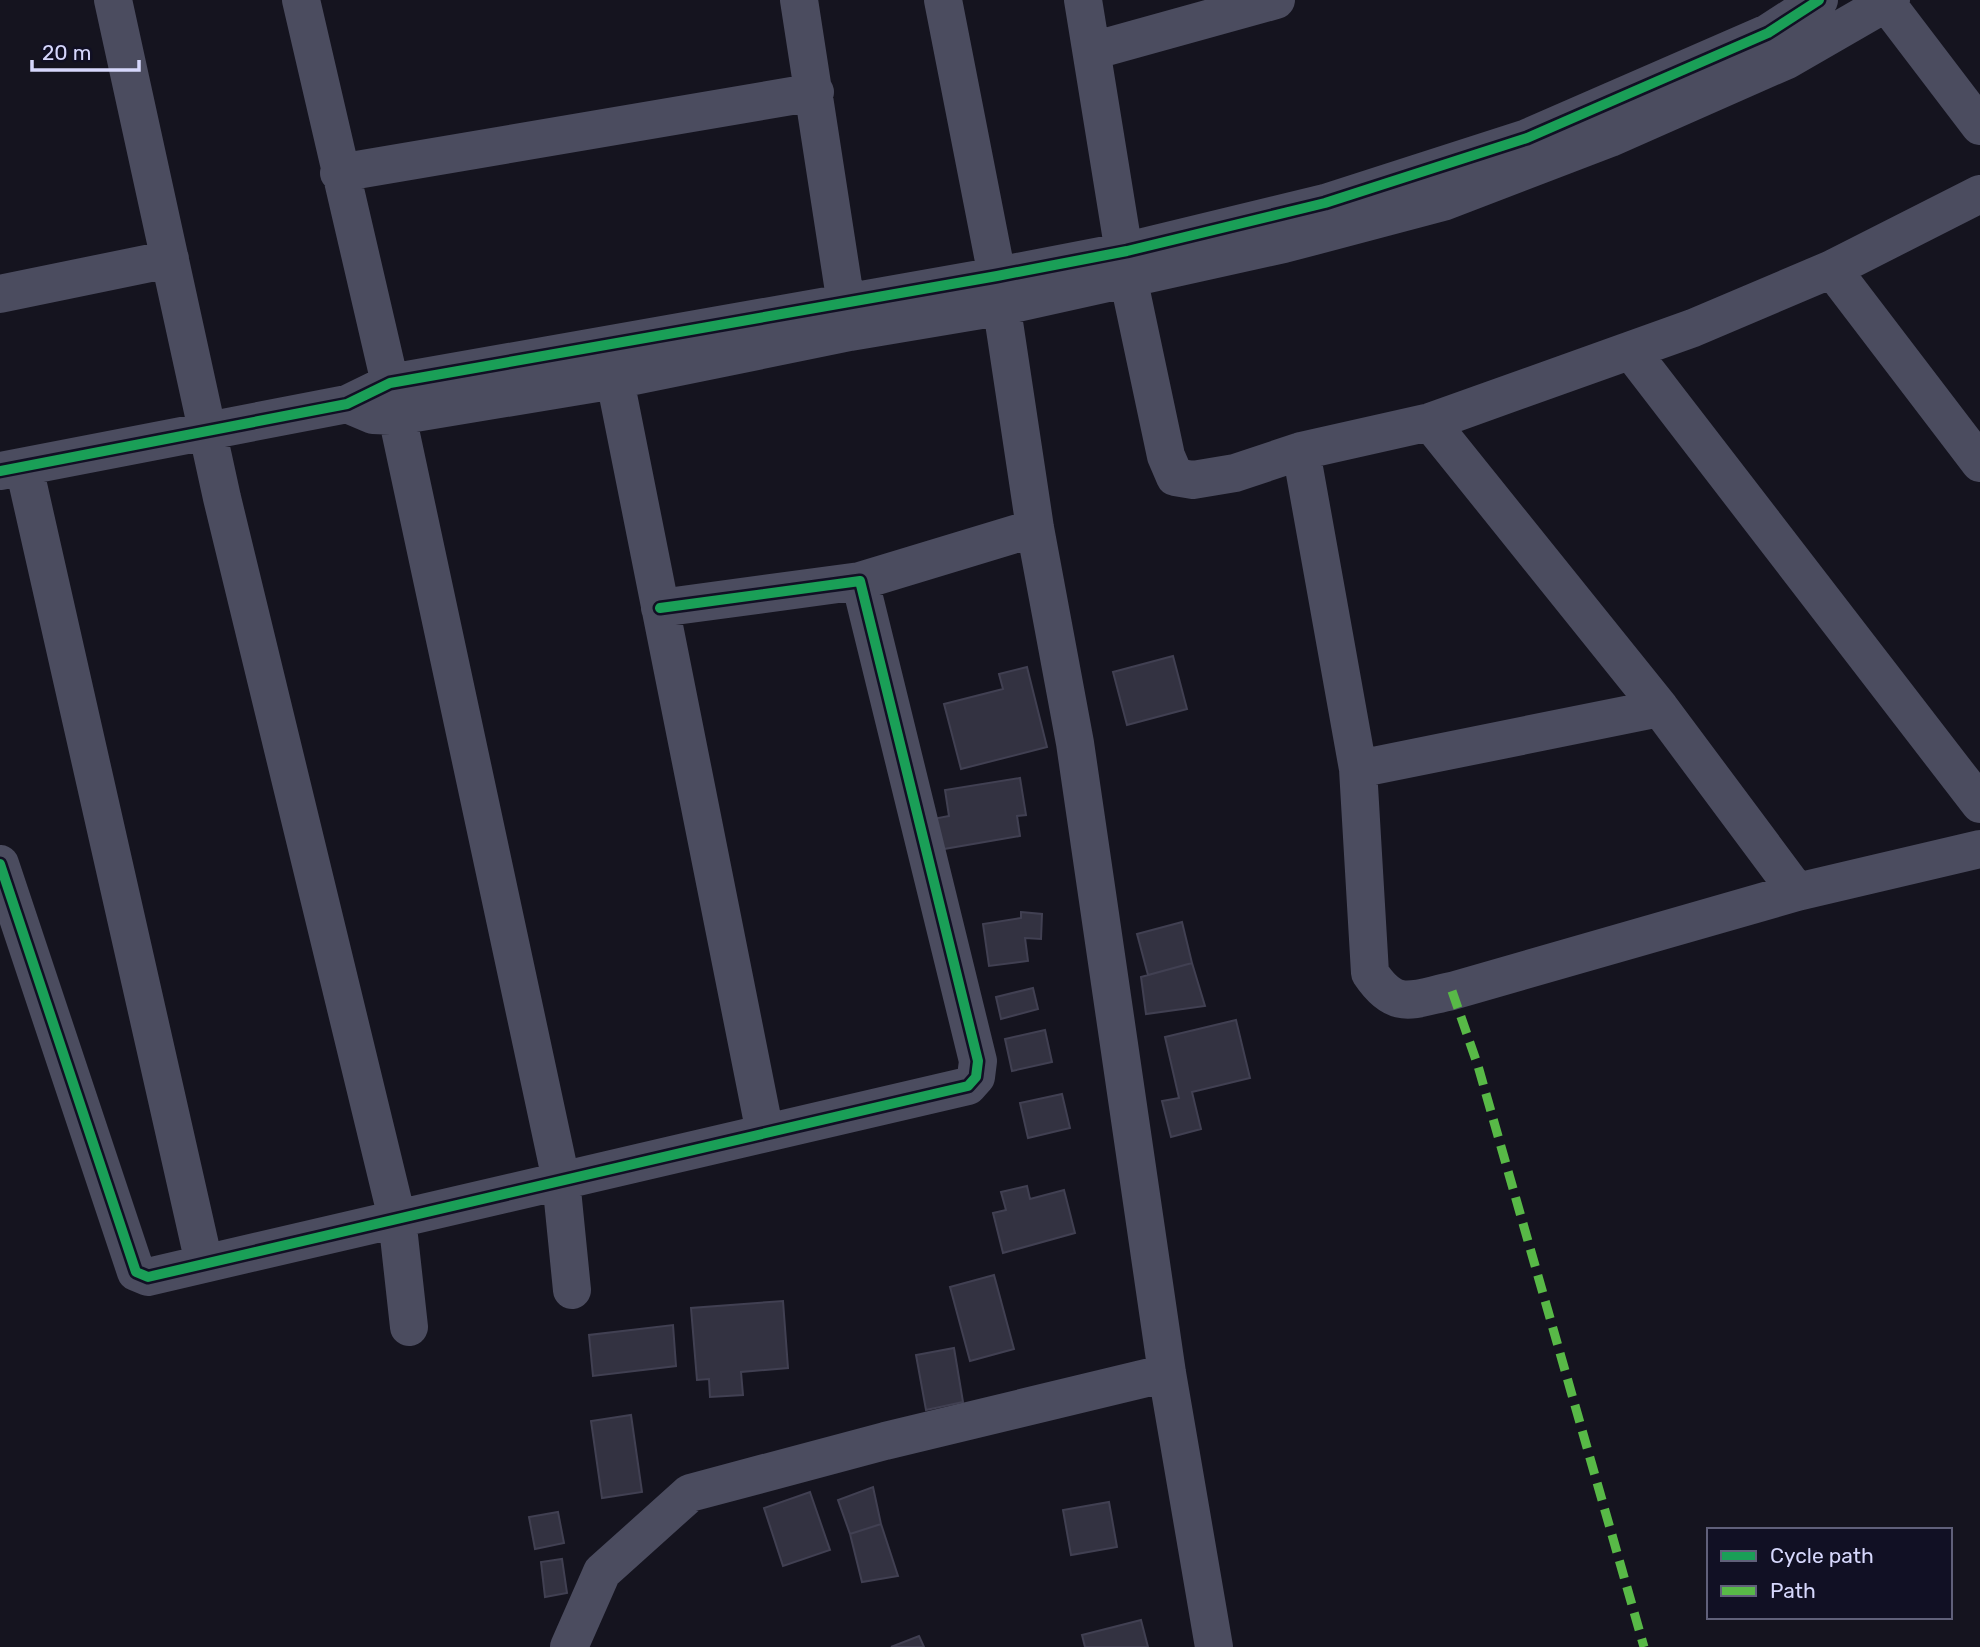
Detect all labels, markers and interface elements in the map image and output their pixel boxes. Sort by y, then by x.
scale bar [32,28,138,72]
text: 20 m [42,40,91,65]
legend [1707,1528,1952,1619]
text: Cycle path [1770,1543,1874,1568]
text: Path [1770,1578,1816,1603]

